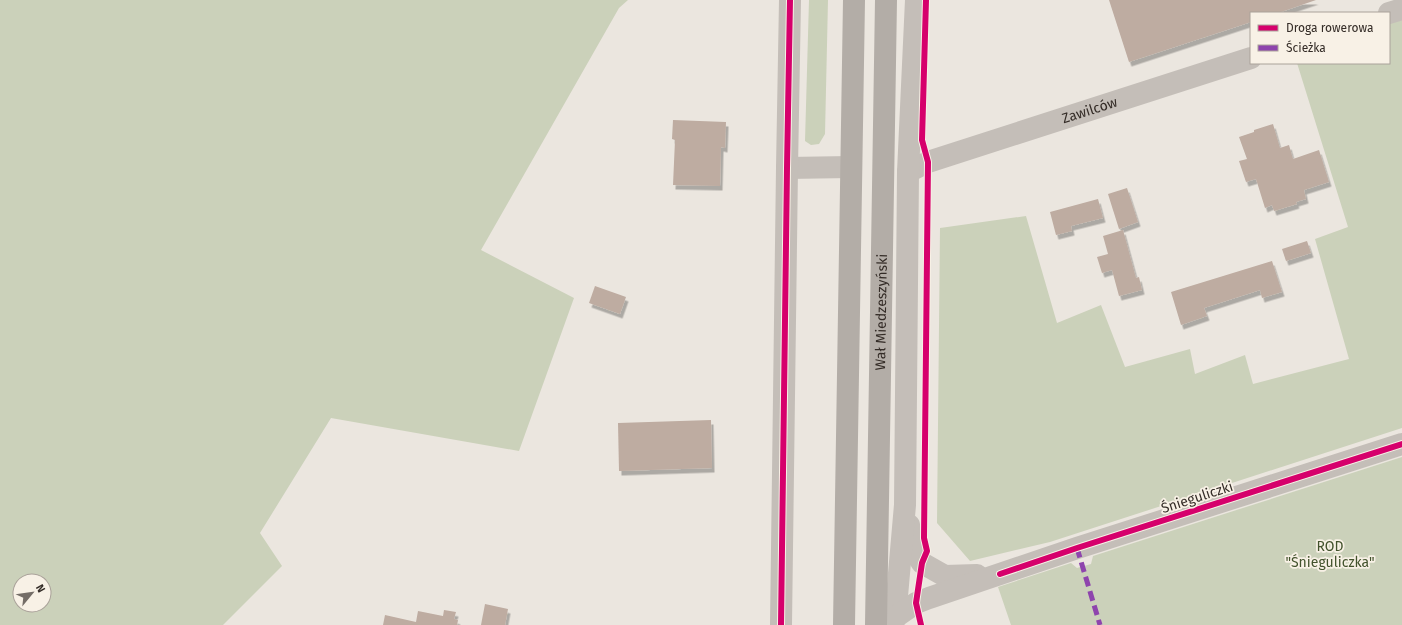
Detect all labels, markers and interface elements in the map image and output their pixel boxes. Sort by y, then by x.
legend [1250,12,1390,64]
text: Droga rowerowa [1286,21,1373,35]
text: Ścieżka [1286,40,1326,55]
street label: Zawilców [1060,94,1120,127]
street label: Wał Miedzeszyński [872,254,891,371]
street label: Śnieguliczki [1159,477,1235,517]
park label: ROD "Śnieguliczka" [1285,538,1375,571]
north arrow [12,573,52,613]
text: N [33,582,48,595]

